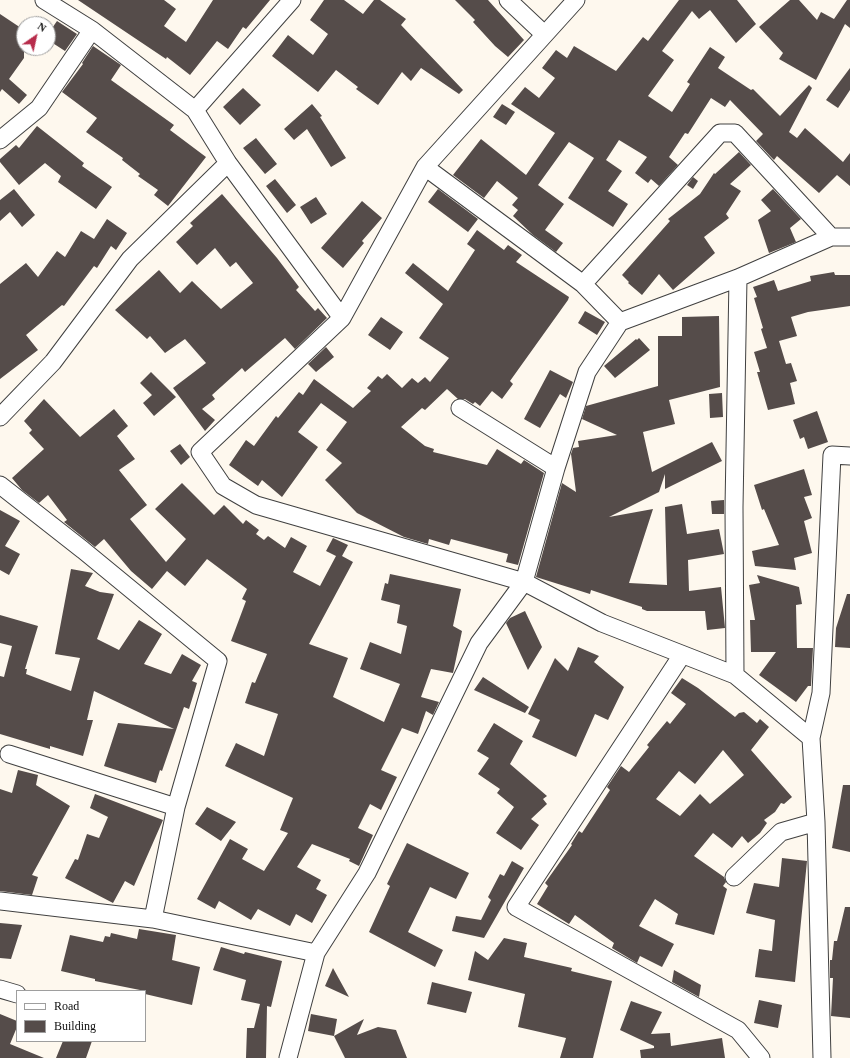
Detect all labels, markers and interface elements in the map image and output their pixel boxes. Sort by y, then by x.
north arrow [16,16,56,56]
text: N [35,20,49,34]
legend [16,990,146,1042]
text: Road [54,999,79,1013]
text: Building [54,1019,96,1033]

